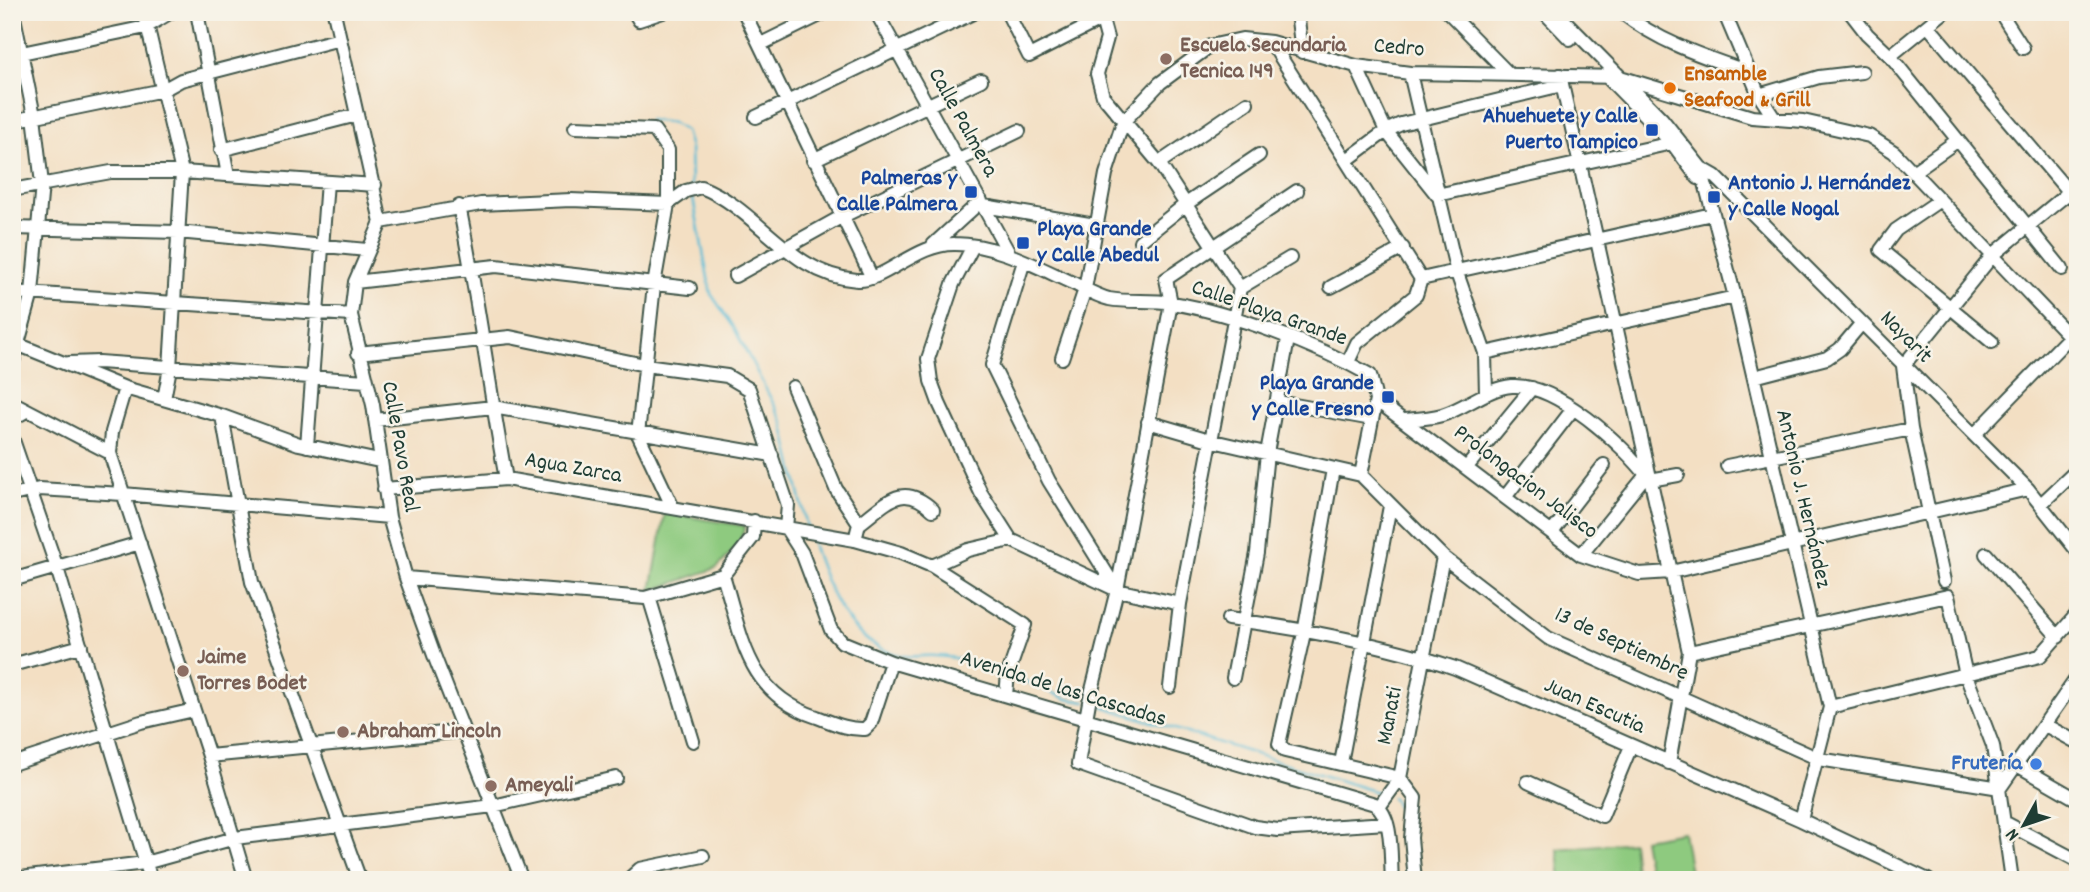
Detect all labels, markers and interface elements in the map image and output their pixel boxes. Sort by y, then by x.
place label: Escuela Secundaria Tecnica 149 [1180,30,1347,89]
street label: Cedro [1372,30,1426,68]
marker: Escuela Secundaria Tecnica 149 [1158,51,1174,67]
place label: Ensamble Seafood & Grill [1684,59,1811,118]
street label: Calle Palmera [918,62,1006,185]
marker: Ensamble Seafood & Grill [1662,80,1678,96]
place label: Ahuehuete y Calle Puerto Tampico [1483,101,1638,160]
marker: Ahuehuete y Calle Puerto Tampico [1644,122,1660,138]
place label: Palmeras y Calle Palmera [837,163,959,222]
place label: Antonio J. Hernández y Calle Nogal [1728,168,1911,227]
marker: Palmeras y Calle Palmera [963,184,979,200]
marker: Antonio J. Hernández y Calle Nogal [1706,189,1722,205]
place label: Playa Grande y Calle Abedul [1037,214,1159,273]
marker: Playa Grande y Calle Abedul [1015,235,1031,251]
street label: Calle Playa Grande [1187,272,1351,356]
street label: Nayarit [1871,304,1939,372]
place label: Playa Grande y Calle Fresno [1251,368,1374,427]
street label: Calle Pavo Real [371,379,427,516]
marker: Playa Grande y Calle Fresno [1380,389,1396,405]
street label: Antonio J. Hernández [1765,406,1839,592]
street label: Prolongacion Jalisco [1446,417,1604,549]
street label: Agua Zarca [522,444,625,494]
street label: 13 de Septiembre [1548,599,1694,691]
place label: Jaime Torres Bodet [197,642,308,701]
street label: Avenida de las Cascadas [956,643,1170,737]
marker: Jaime Torres Bodet [175,663,191,679]
street label: Juan Escutia [1538,670,1651,744]
street label: Manati [1369,684,1413,748]
place label: Abraham Lincoln [357,716,501,749]
marker: Abraham Lincoln [335,724,351,740]
place label: Frutería [1951,748,2023,781]
marker: Frutería [2028,756,2044,772]
place label: Ameyali [505,770,574,803]
marker: Ameyali [483,778,499,794]
north arrow [1988,790,2058,860]
text: N [2000,821,2027,846]

